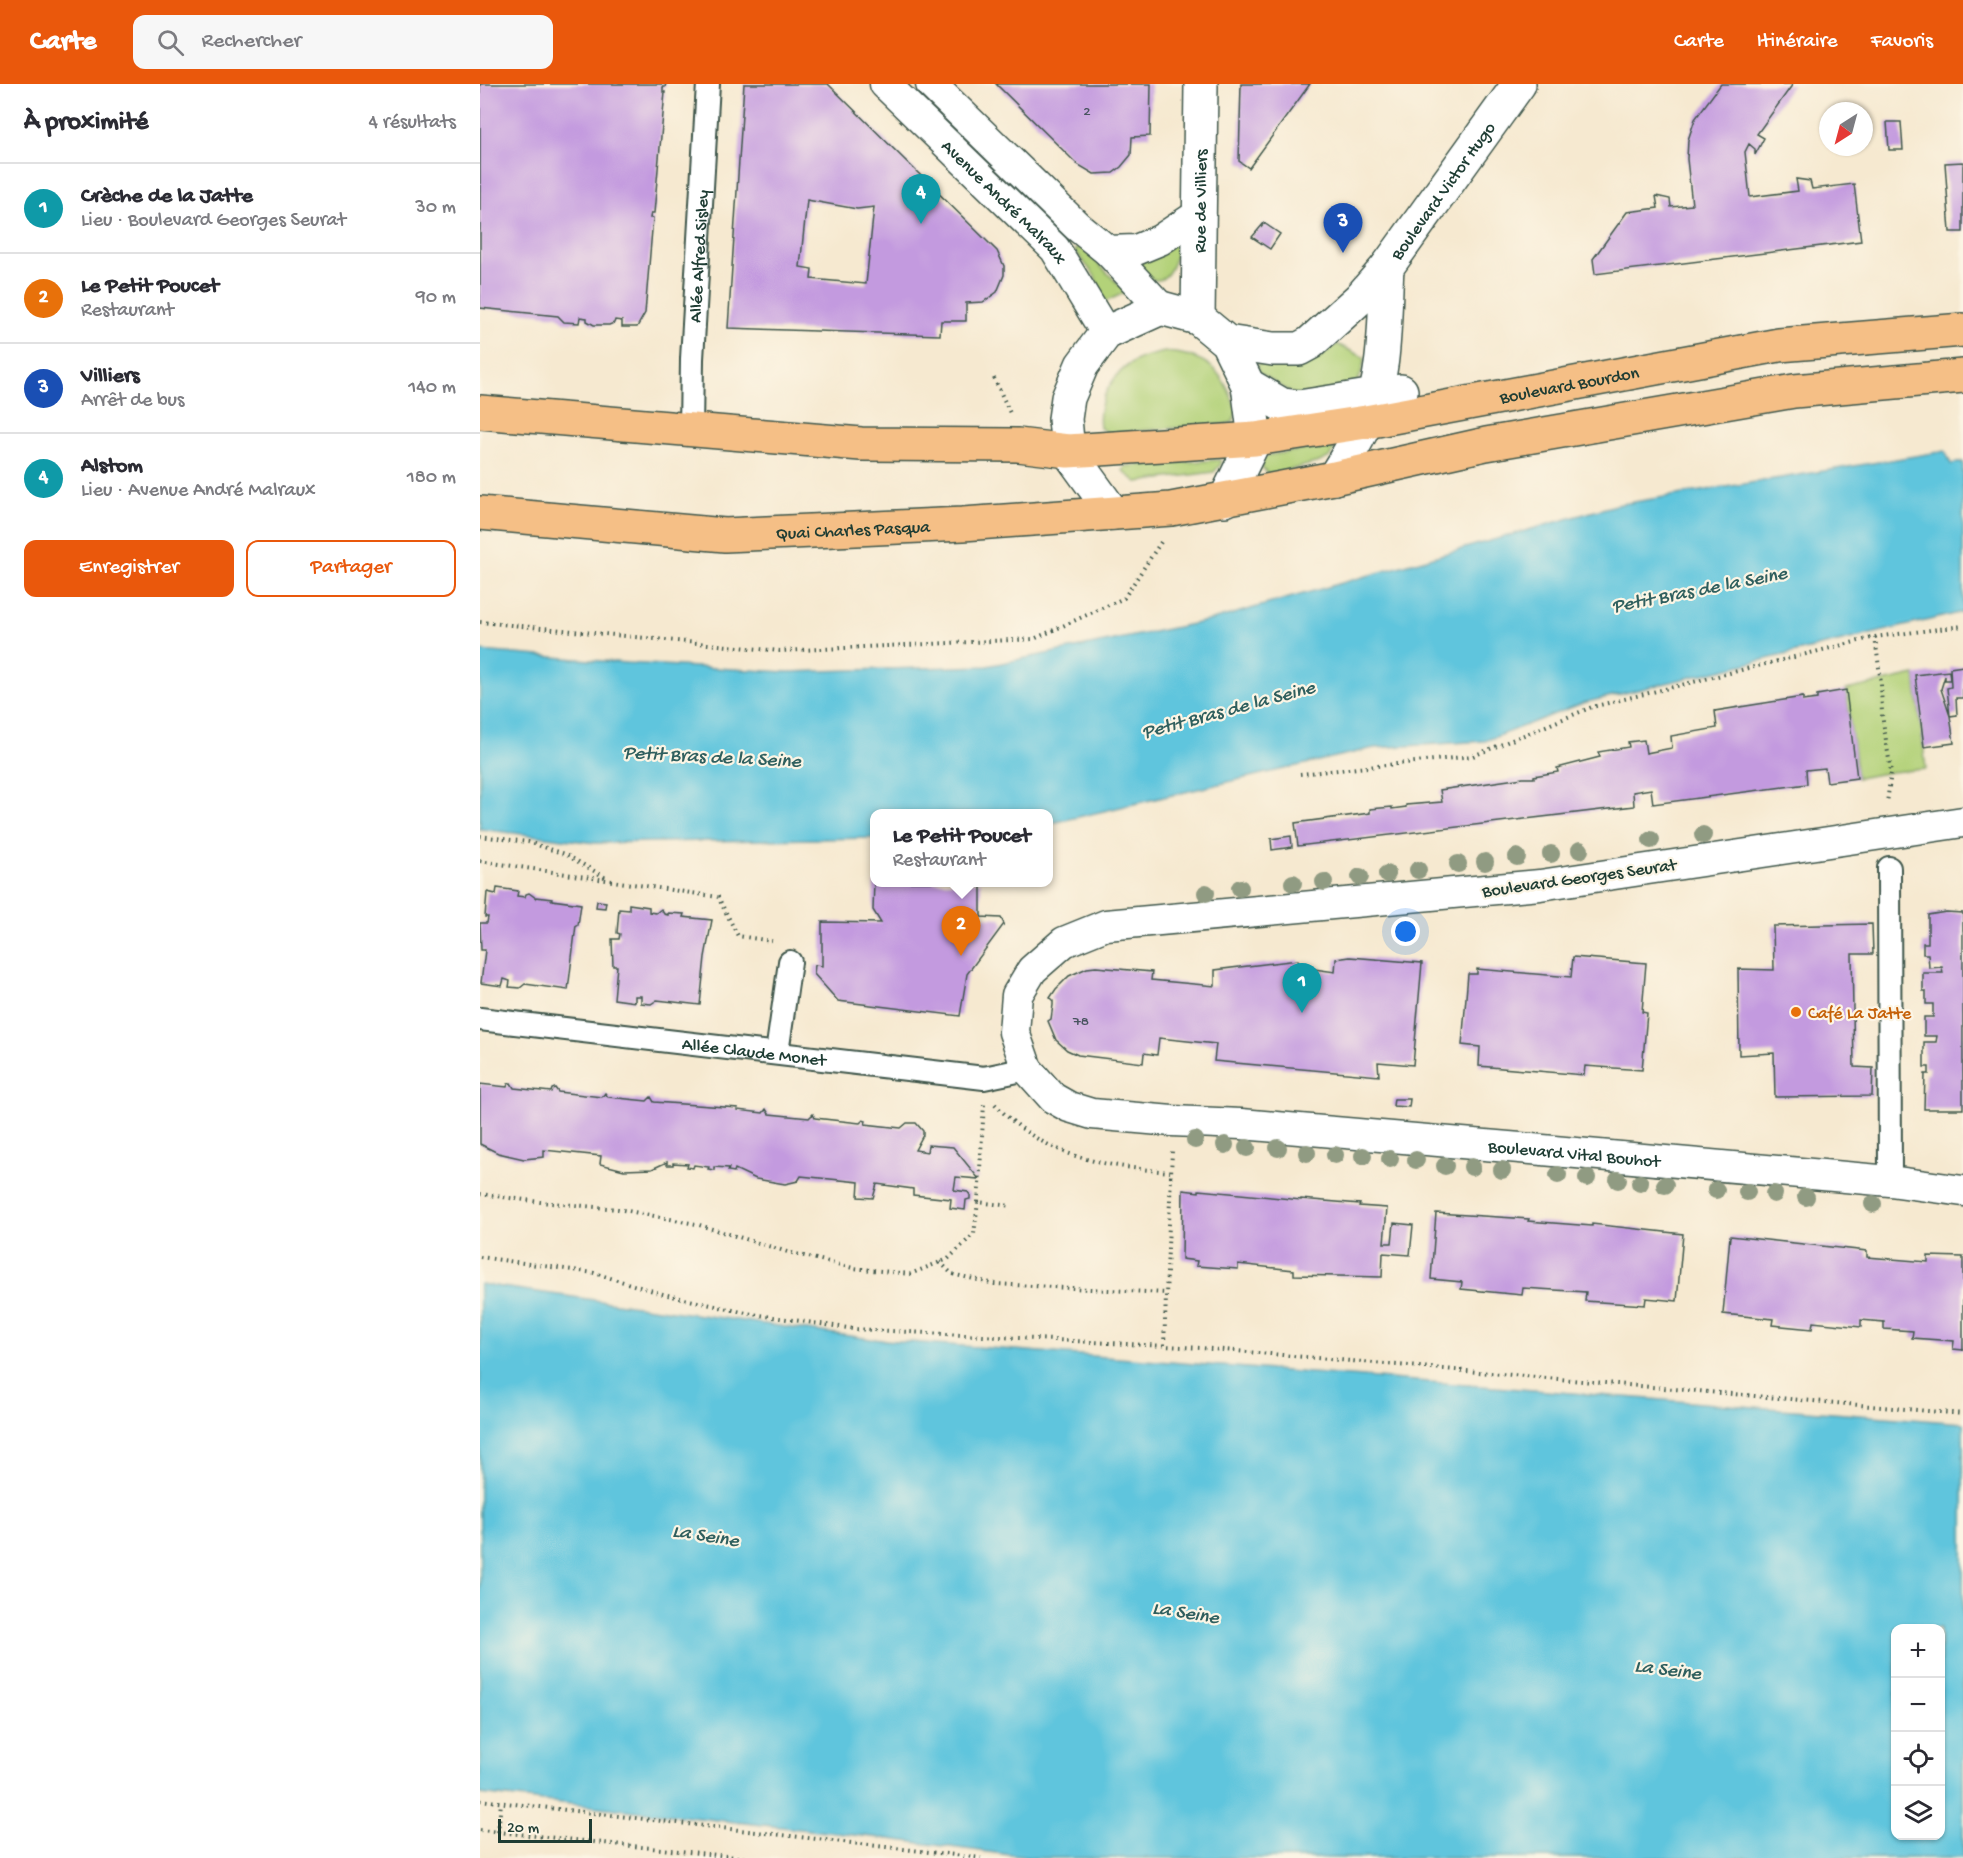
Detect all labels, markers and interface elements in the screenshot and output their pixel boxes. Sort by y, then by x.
search box [133,15,553,69]
text: Carte [30,26,97,59]
icon: search [154,26,187,59]
text: Rechercher [202,29,301,55]
text: Carte [1674,30,1724,55]
text: Itinéraire [1757,30,1838,55]
text: Favoris [1871,30,1933,55]
north arrow [1819,102,1873,156]
house number: 2 [1083,103,1091,121]
text: À proximité [24,108,148,139]
text: 4 résultats [368,112,456,135]
street label: Boulevard Victor Hugo [1387,119,1501,266]
street label: Avenue André Malraux [936,136,1070,269]
street label: Rue de Villiers [1191,148,1213,253]
pin: 4 [902,174,940,224]
text: Crèche de la Jatte [81,184,253,210]
street label: Allée Alfred Sisley [686,189,715,323]
text: 1 [39,197,48,220]
text: 30 m [415,197,456,220]
pin: 3 [1324,204,1362,253]
text: Lieu · Boulevard Georges Seurat [81,210,346,233]
text: Le Petit Poucet [81,274,219,300]
text: 2 [39,287,48,310]
text: 90 m [416,287,456,310]
text: Restaurant [81,300,174,323]
street label: Boulevard Bourdon [1497,363,1641,410]
text: Villiers [81,364,140,390]
text: 3 [38,377,49,400]
text: 140 m [408,377,456,400]
text: Arrêt de bus [81,390,184,413]
text: Alstom [81,454,143,480]
text: 4 [39,467,48,490]
text: 180 m [407,467,456,490]
text: Lieu · Avenue André Malraux [81,480,316,503]
street label: Quai Charles Pasqua [775,517,932,546]
button: Enregistrer [24,540,234,597]
button: Partager [246,540,456,597]
water label: Petit Bras de la Seine [1610,563,1790,620]
water label: Petit Bras de la Seine [1140,677,1319,746]
water label: Petit Bras de la Seine [622,742,802,775]
popup [870,809,1053,887]
text: Le Petit Poucet [893,824,1030,850]
text: Restaurant [893,850,985,873]
street label: Boulevard Georges Seurat [1480,855,1679,904]
pin: 2 [942,906,980,956]
your location [1391,917,1420,946]
pin: 1 [1282,964,1322,1013]
place label: Café La Jatte [1808,1004,1912,1025]
marker: Café La Jatte [1789,1005,1803,1019]
house number: 78 [1072,1013,1089,1031]
street label: Allée Claude Monet [681,1035,829,1073]
street label: Boulevard Vital Bouhot [1486,1137,1662,1174]
water label: La Seine [671,1521,741,1554]
water label: La Seine [1151,1598,1221,1631]
map controls [1891,1624,1945,1840]
button: + [1891,1624,1945,1678]
water label: La Seine [1633,1656,1703,1687]
button: − [1891,1678,1945,1732]
button: locate [1891,1732,1945,1786]
button: layers [1891,1786,1945,1840]
scale bar [498,1816,592,1844]
text: 20 m [507,1820,539,1839]

